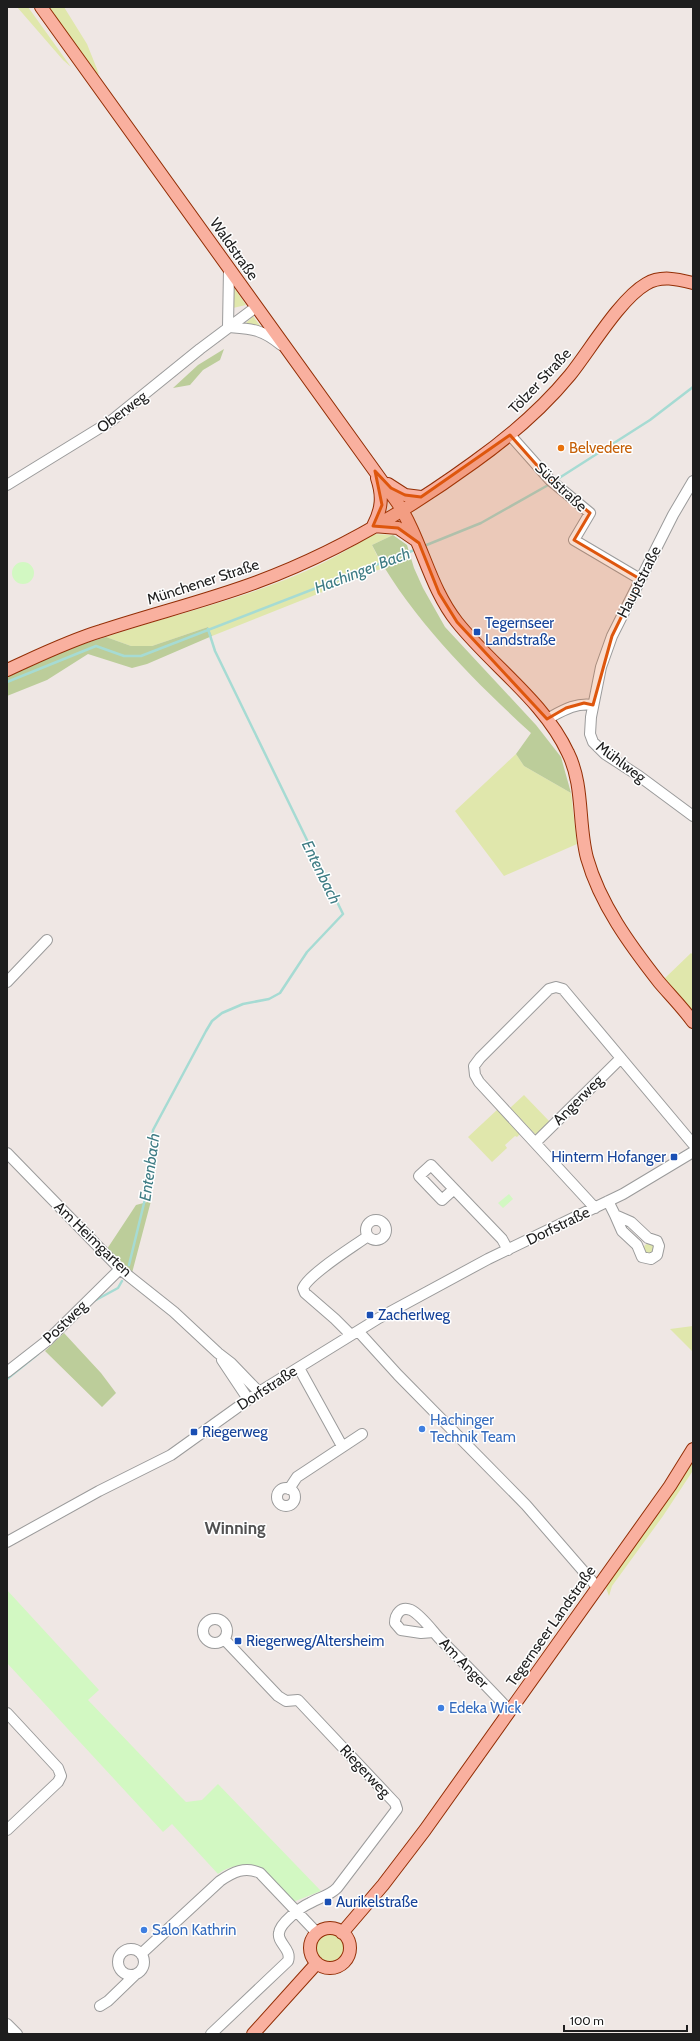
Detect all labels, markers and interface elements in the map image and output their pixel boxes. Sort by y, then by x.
street label: Waldstraße [206,214,262,284]
street label: Tölzer Straße [505,344,575,417]
street label: Oberweg [93,387,151,437]
place label: Belvedere [569,439,633,457]
marker: Belvedere [556,443,566,453]
street label: Südstraße [531,459,591,516]
water label: Hachinger Bach [312,543,413,597]
street label: Hauptstraße [613,543,665,621]
street label: Münchener Straße [145,555,262,609]
place label: Tegernseer Landstraße [485,614,556,649]
marker: Tegernseer Landstraße [472,627,482,637]
street label: Mühlweg [593,738,650,787]
water label: Entenbach [298,837,345,907]
street label: Angerweg [549,1071,607,1129]
water label: Entenbach [135,1132,164,1202]
place label: Hinterm Hofanger [551,1148,666,1166]
marker: Hinterm Hofanger [669,1152,679,1162]
street label: Am Heimgarten [51,1198,135,1280]
street label: Dorfstraße [523,1203,593,1249]
street label: Postweg [39,1296,91,1347]
place label: Zacherlweg [378,1306,451,1324]
marker: Zacherlweg [365,1310,375,1320]
street label: Dorfstraße [234,1362,301,1414]
place label: Hachinger Technik Team [430,1411,516,1446]
place label: Riegerweg [202,1423,268,1441]
marker: Hachinger Technik Team [417,1424,427,1434]
marker: Riegerweg [189,1427,199,1437]
district label: Winning [204,1518,266,1538]
street label: Tegernseer Landstraße [503,1562,600,1690]
place label: Riegerweg/Altersheim [246,1632,384,1650]
street label: Am Anger [436,1634,493,1692]
marker: Riegerweg/Altersheim [233,1636,243,1646]
place label: Edeka Wick [449,1699,521,1717]
marker: Edeka Wick [436,1703,446,1713]
street label: Riegerweg [336,1741,394,1802]
place label: Aurikelstraße [336,1893,418,1911]
marker: Aurikelstraße [323,1897,333,1907]
place label: Salon Kathrin [152,1921,236,1939]
marker: Salon Kathrin [139,1925,149,1935]
scale bar [564,2007,687,2033]
text: 100 m [570,2013,604,2028]

